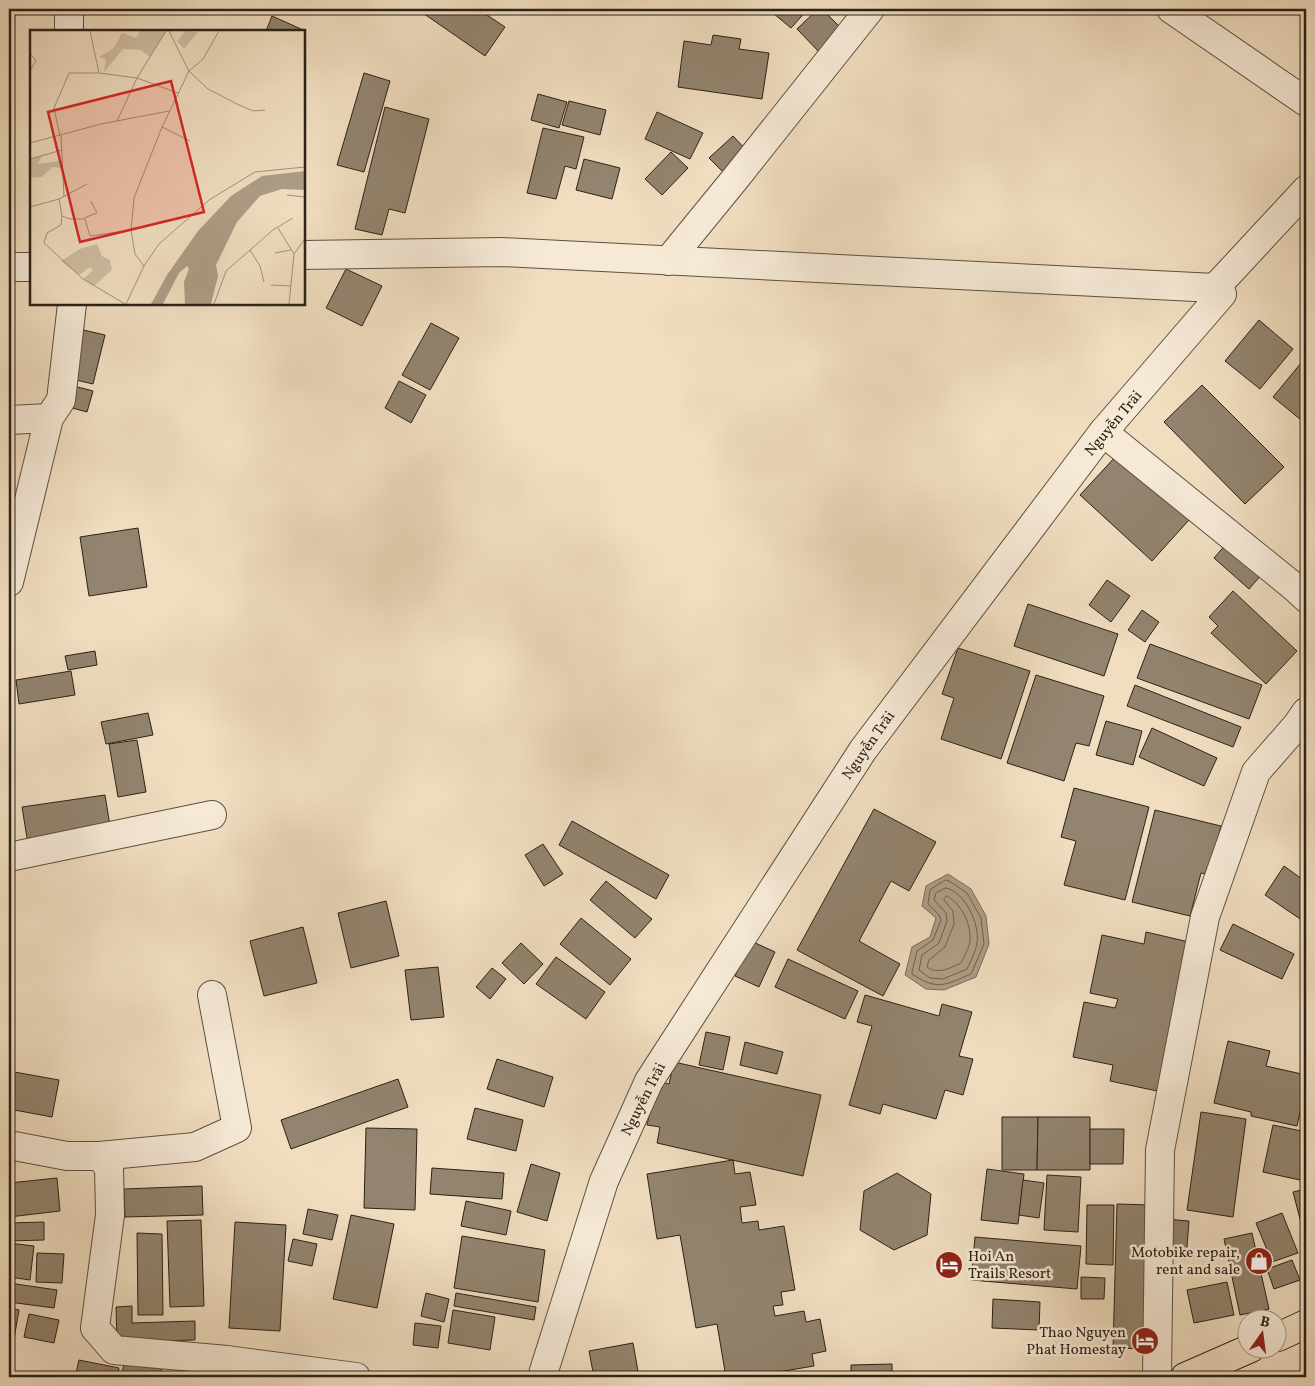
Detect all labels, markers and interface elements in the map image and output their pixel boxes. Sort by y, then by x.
inset map [30,30,305,305]
street label: Nguyễn Trãi [1080,387,1148,461]
street label: Nguyễn Trãi [838,707,901,785]
street label: Nguyễn Trãi [617,1059,672,1140]
place label: Motobike repair, rent and sale [1131,1243,1240,1281]
shop icon: Motobike repair, rent and sale [1244,1246,1274,1276]
place label: Hoi An Trails Resort [968,1247,1051,1285]
hotel icon: Hoi An Trails Resort [934,1250,964,1280]
north arrow [1238,1308,1288,1358]
text: B [1258,1312,1272,1333]
place label: Thao Nguyen Phat Homestay [1026,1323,1126,1361]
hotel icon: Thao Nguyen Phat Homestay [1130,1326,1160,1356]

